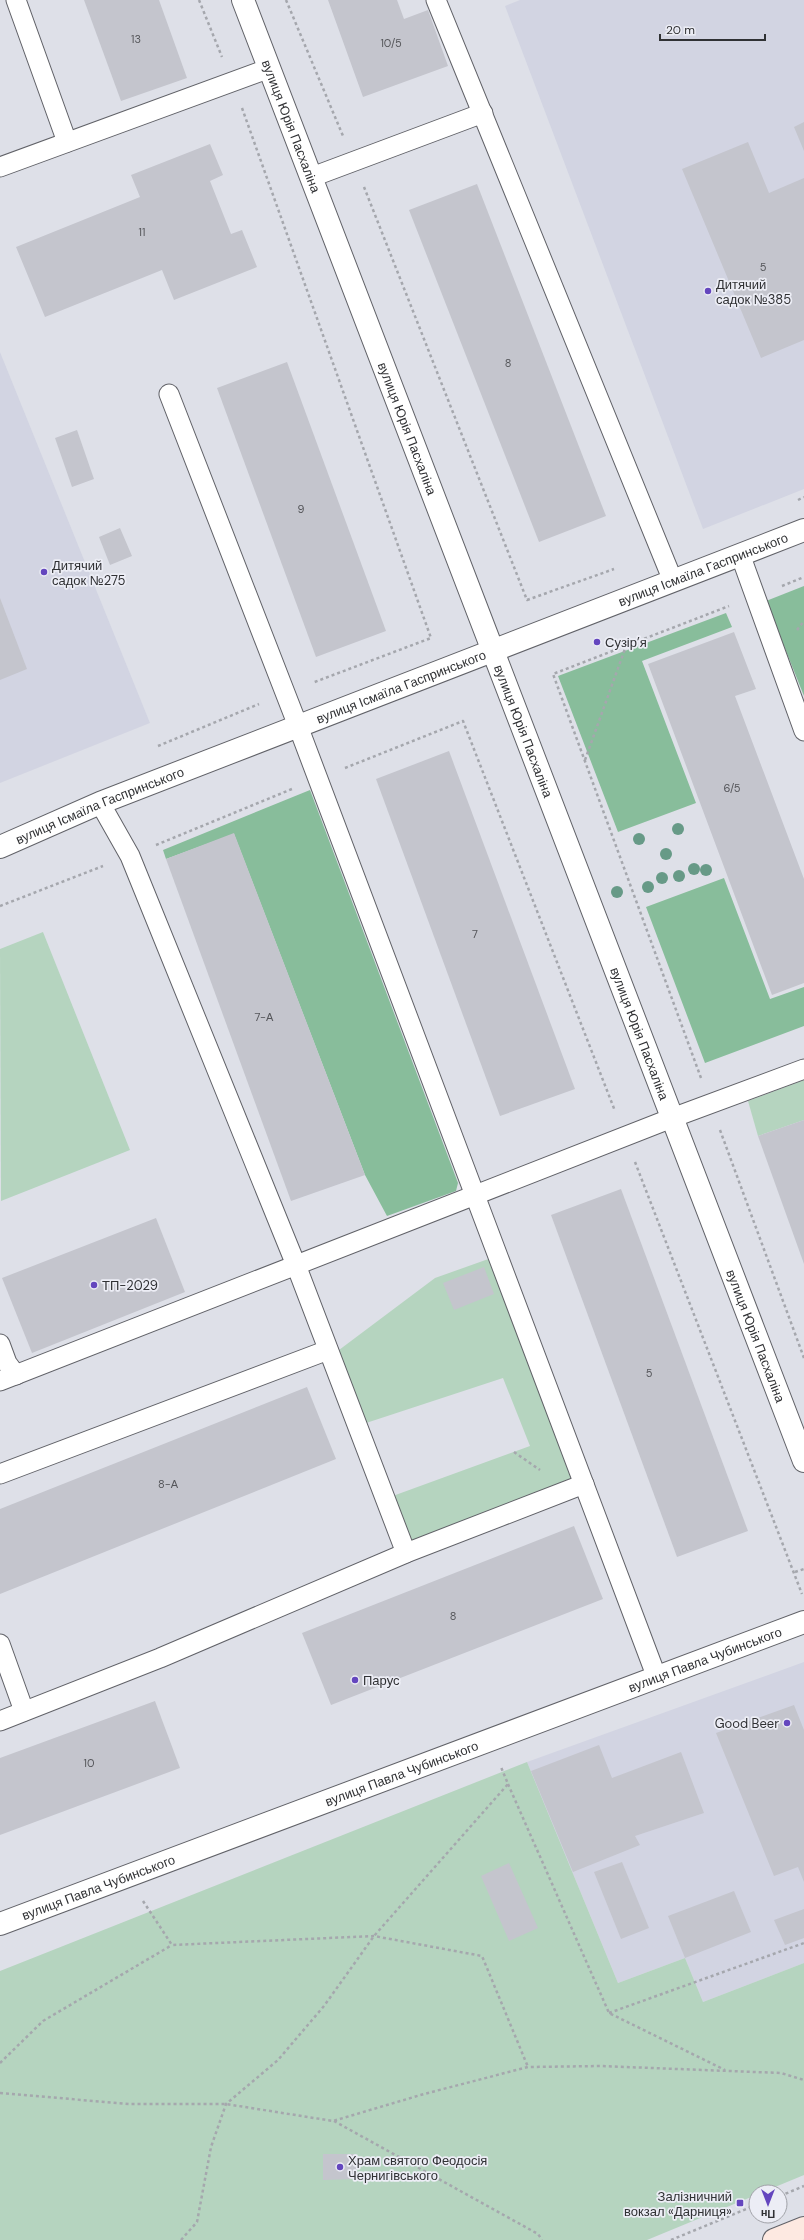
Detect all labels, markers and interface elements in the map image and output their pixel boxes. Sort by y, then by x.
scale bar [660,16,765,42]
text: 20 m [666,22,695,38]
house number: 13 [131,32,141,46]
house number: 10/5 [380,36,402,50]
street label: вулиця Юрія Пасхаліна [258,57,324,196]
house number: 11 [139,225,145,239]
house number: 5 [760,260,767,274]
place label: Дитячий садок №385 [716,276,791,308]
marker: Дитячий садок №385 [703,286,713,296]
house number: 8 [505,356,511,370]
street label: вулиця Юрія Пасхаліна [374,360,441,498]
house number: 9 [298,502,305,516]
street label: вулиця Ісмаїла Гаспринського [616,529,791,610]
place label: Дитячий садок №275 [52,557,125,589]
marker: Дитячий садок №275 [39,567,49,577]
place label: Сузір’я [605,634,647,651]
marker: Сузір’я [592,637,602,647]
street label: вулиця Ісмаїла Гаспринського [314,646,488,727]
street label: вулиця Юрія Пасхаліна [490,662,557,801]
street label: вулиця Ісмаїла Гаспринського [13,763,186,848]
house number: 6/5 [723,781,741,795]
house number: 7 [472,927,478,941]
street label: вулиця Юрія Пасхаліна [606,965,673,1103]
house number: 7-А [255,1010,274,1024]
street label: вулиця Юрія Пасхаліна [722,1267,789,1406]
place label: ТП-2029 [102,1277,158,1294]
marker: ТП-2029 [89,1280,99,1290]
house number: 5 [646,1366,653,1380]
house number: 8-А [158,1477,179,1491]
house number: 8 [450,1609,456,1623]
street label: вулиця Павла Чубинського [626,1623,784,1696]
place label: Парус [363,1672,400,1689]
marker: Парус [350,1675,360,1685]
place label: Good Beer [715,1715,779,1732]
marker: Good Beer [782,1718,792,1728]
street label: вулиця Павла Чубинського [323,1737,481,1810]
house number: 10 [84,1756,94,1770]
street label: вулиця Павла Чубинського [19,1851,177,1924]
place label: Храм святого Феодосія Чернигівського [348,2152,487,2184]
marker: Храм святого Феодосія Чернигівського [335,2162,345,2172]
north arrow [748,2184,788,2224]
place label: Залізничний вокзал «Дарниця» [624,2188,732,2220]
marker: Залізничний вокзал «Дарниця» [735,2198,745,2208]
text: Пн [761,2207,775,2221]

